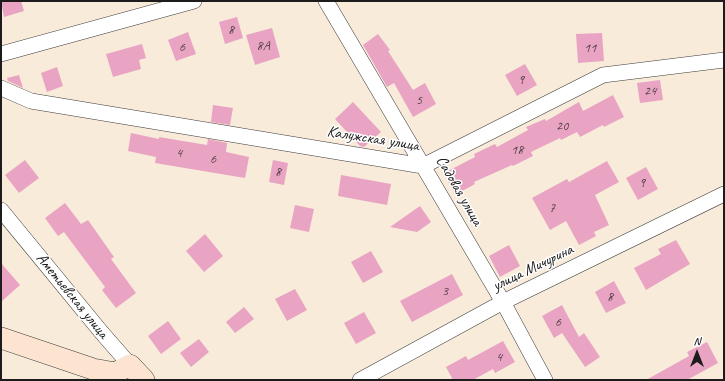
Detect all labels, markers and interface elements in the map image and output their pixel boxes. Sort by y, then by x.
house number: 8 [228,22,234,38]
house number: 8А [256,38,270,54]
house number: 6 [179,39,185,55]
house number: 11 [584,40,596,56]
house number: 9 [518,72,524,88]
house number: 24 [644,83,656,99]
house number: 5 [416,92,422,108]
house number: 20 [556,118,568,134]
street label: Калужская улица [326,122,420,156]
house number: 18 [511,142,523,158]
house number: 4 [176,145,182,161]
house number: 6 [210,151,216,167]
street label: Садовая улица [431,153,487,229]
house number: 8 [275,164,281,180]
house number: 9 [639,175,645,191]
house number: 7 [549,200,555,216]
street label: улица Мичурина [489,240,577,296]
street label: Аметьевская улица [32,249,112,343]
house number: 3 [442,283,448,299]
house number: 8 [607,289,613,305]
house number: 6 [555,314,561,330]
north arrow [677,333,717,373]
text: N [694,334,700,348]
house number: 4 [496,349,502,365]

